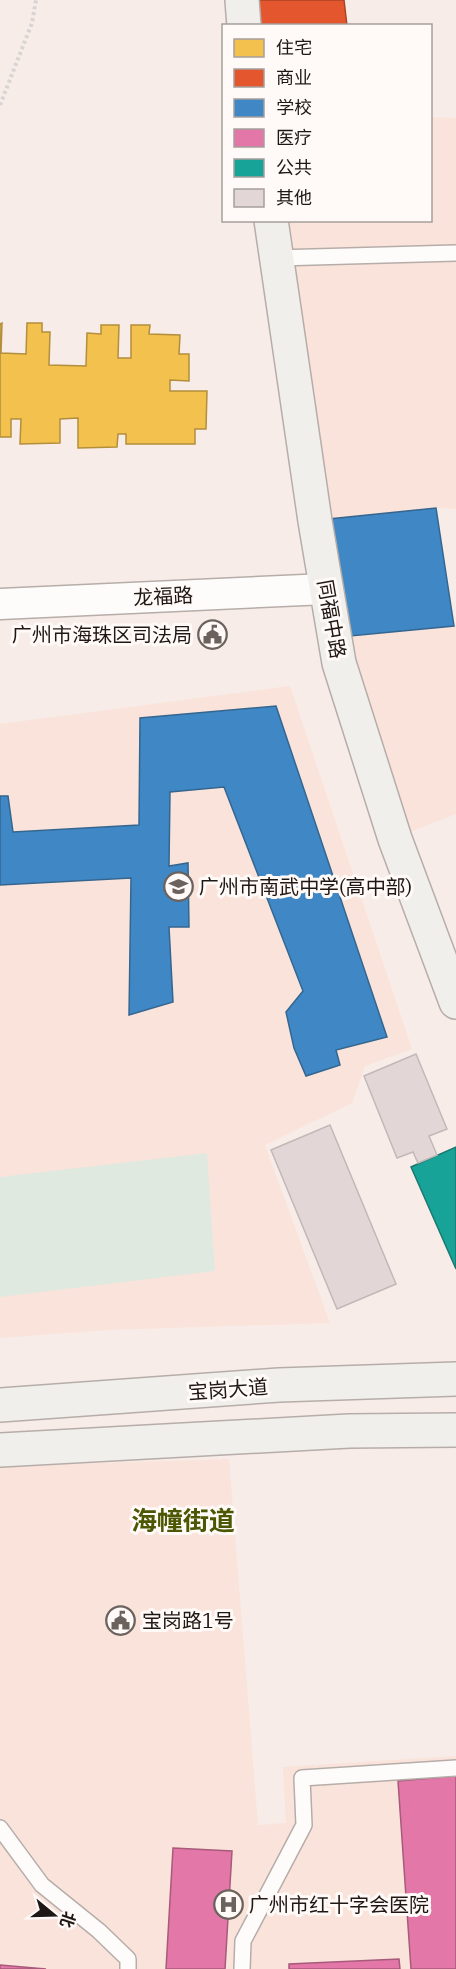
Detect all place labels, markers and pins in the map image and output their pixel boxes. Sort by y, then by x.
public building icon: 广州市海珠区司法局 [197,618,229,650]
place label: 广州市海珠区司法局 [12,621,192,648]
school or university icon: 广州市南武中学(高中部) [162,870,194,902]
place label: 广州市南武中学(高中部) [199,873,412,900]
public building icon: 宝岗路1号 [105,1604,137,1636]
place label: 宝岗路1号 [142,1607,234,1634]
hospital icon: 广州市红十字会医院 [212,1888,244,1920]
place label: 广州市红十字会医院 [249,1891,429,1918]

